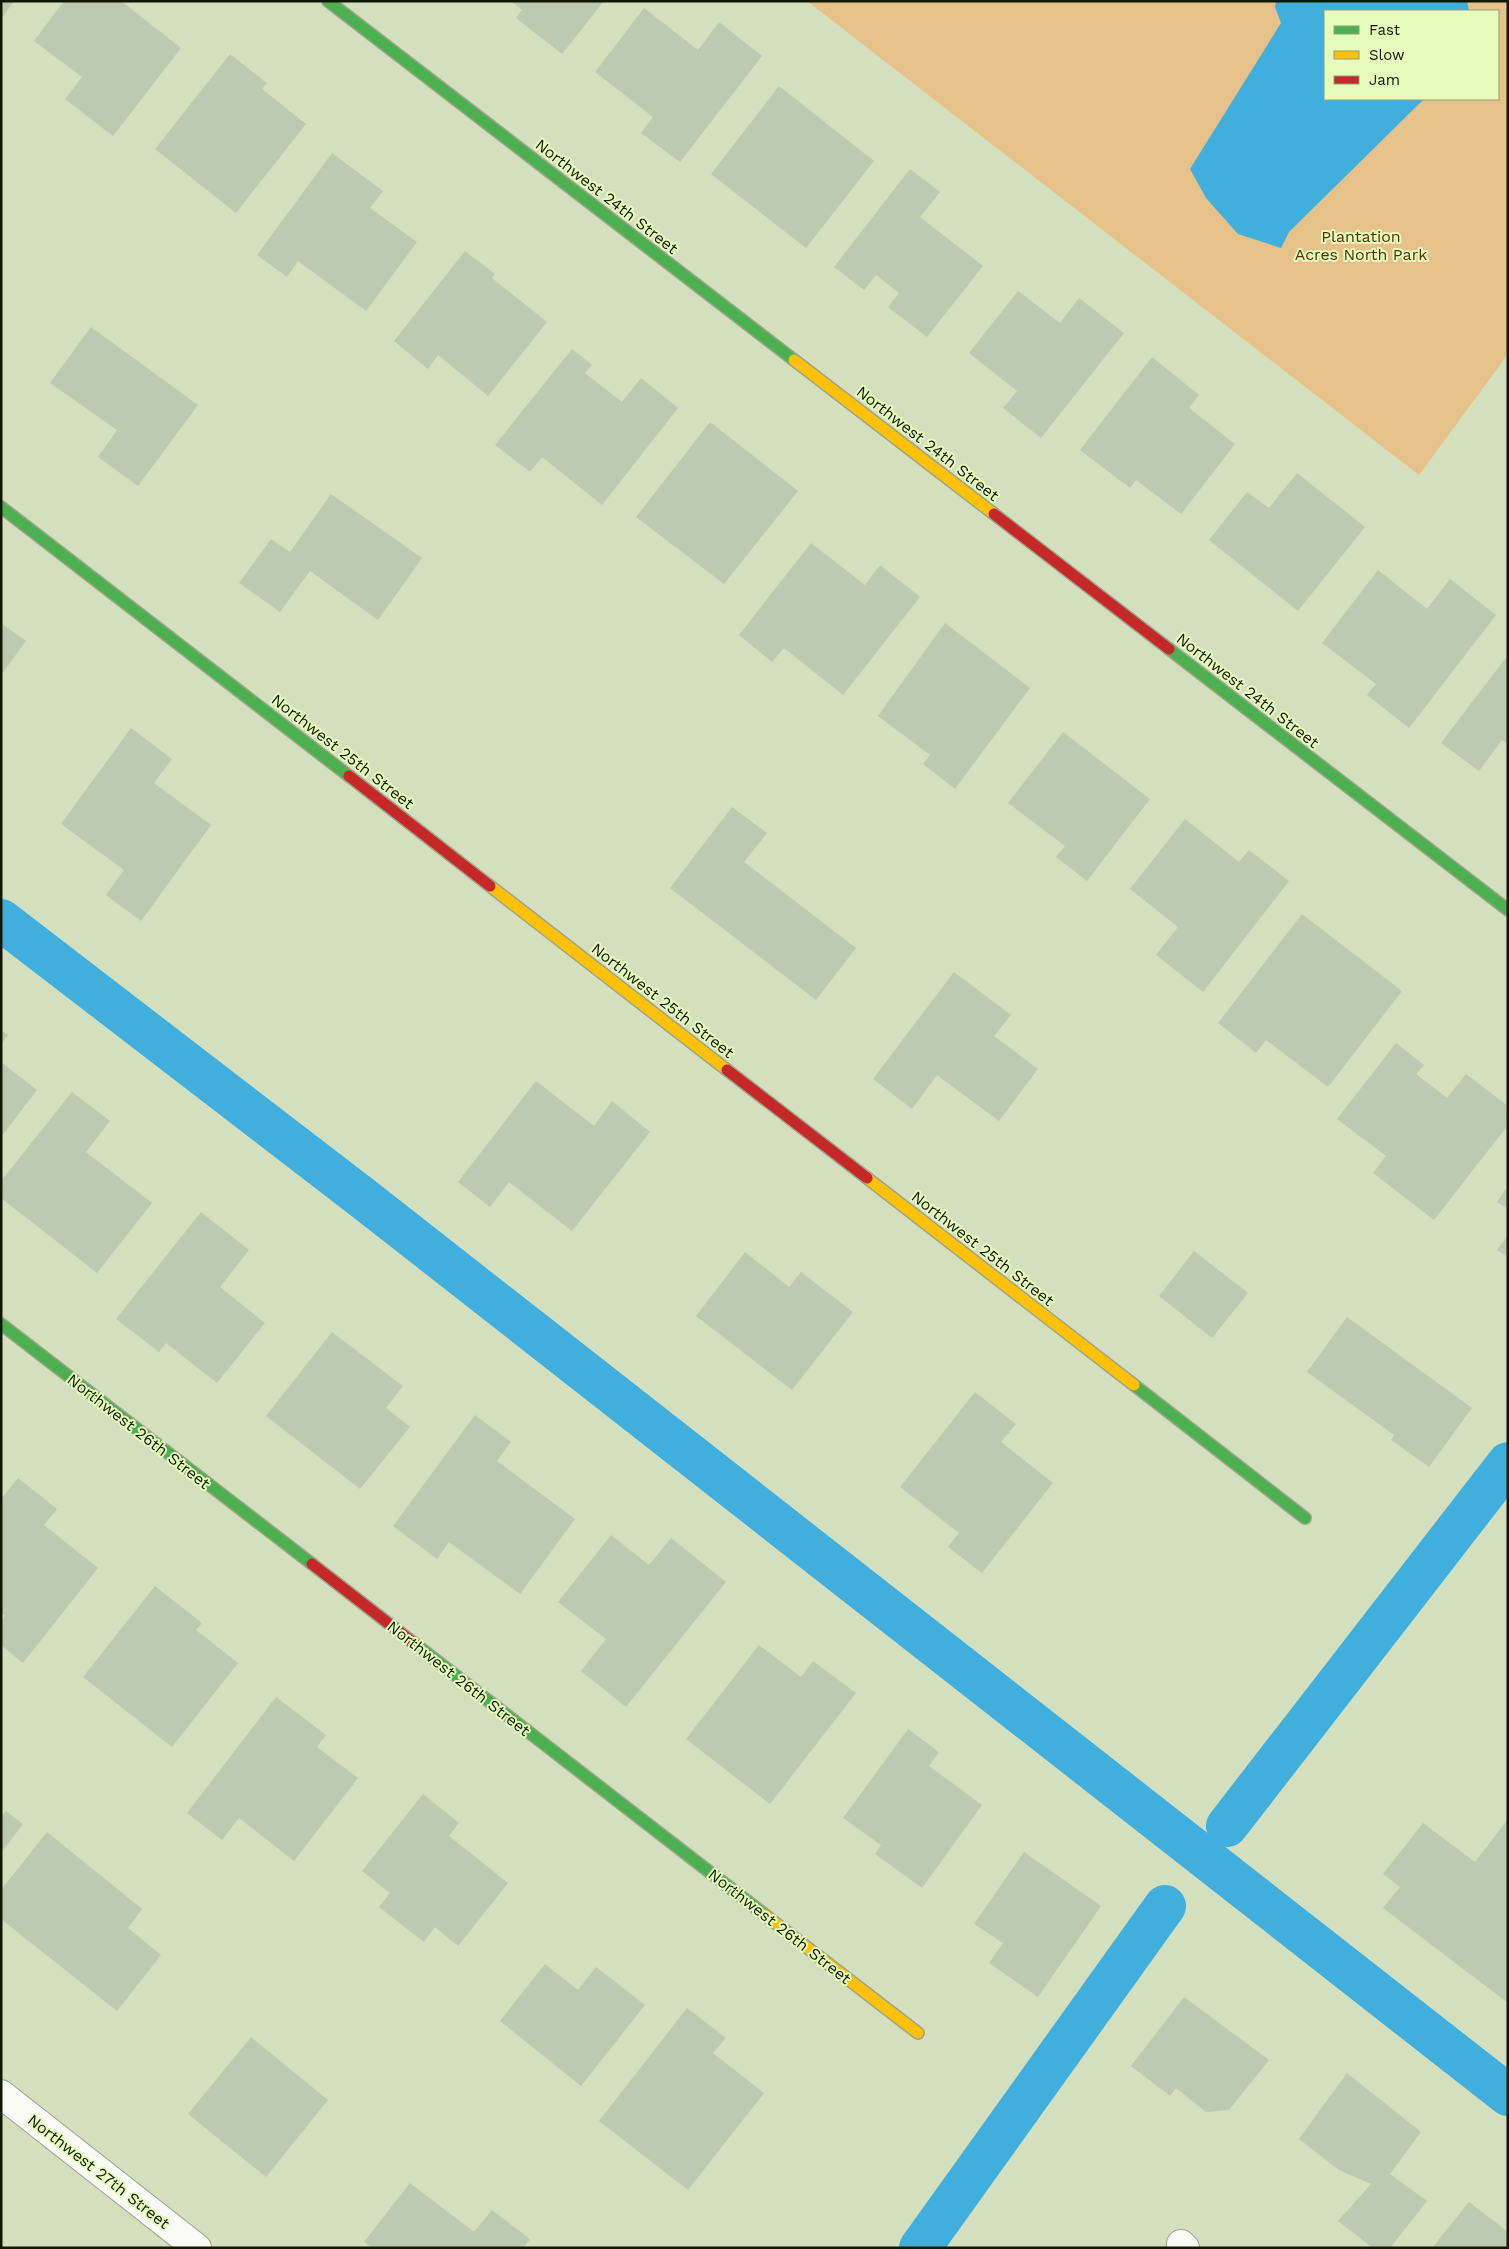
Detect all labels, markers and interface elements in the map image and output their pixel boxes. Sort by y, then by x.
legend [1324,10,1499,100]
text: Fast [1369,21,1401,39]
text: Slow [1369,46,1405,64]
text: Jam [1369,71,1400,89]
street label: Northwest 24th Street [532,135,682,258]
park label: Plantation Acres North Park [1295,227,1427,264]
street label: Northwest 24th Street [853,382,1003,505]
street label: Northwest 24th Street [1173,629,1323,752]
street label: Northwest 25th Street [268,690,418,813]
street label: Northwest 25th Street [588,939,738,1062]
street label: Northwest 25th Street [908,1187,1058,1310]
street label: Northwest 26th Street [64,1370,214,1493]
street label: Northwest 26th Street [384,1617,534,1740]
street label: Northwest 26th Street [705,1865,855,1988]
street label: Northwest 27th Street [24,2110,174,2233]

